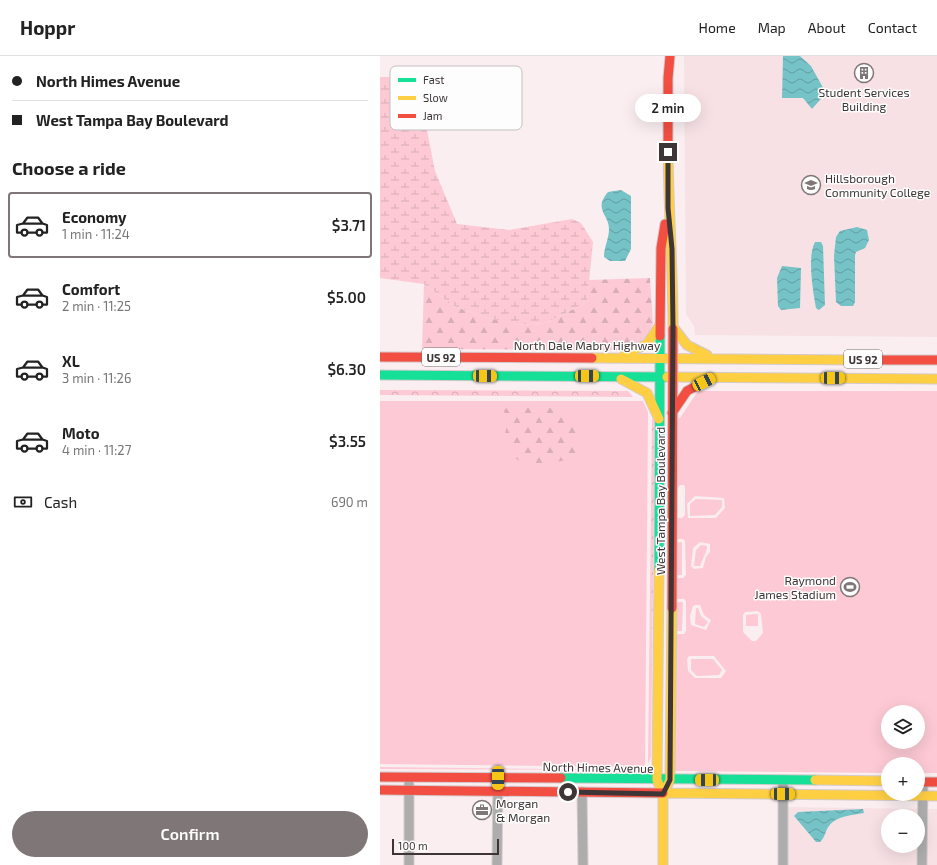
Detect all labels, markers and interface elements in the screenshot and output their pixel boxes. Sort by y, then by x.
text: Hoppr [20,16,75,39]
text: Home [699,19,736,36]
text: Map [758,19,786,36]
text: About [808,19,846,36]
text: Contact [868,19,917,36]
building icon: Student Services Building [853,62,875,84]
legend [390,66,522,130]
text: North Himes Avenue [36,72,180,90]
text: Fast [423,73,445,86]
place label: Student Services Building [818,85,910,113]
text: Slow [423,91,448,104]
callout: 2 min [635,94,701,122]
text: 2 min [652,100,684,116]
text: Jam [423,109,442,122]
text: West Tampa Bay Boulevard [36,111,229,129]
route end [659,143,677,161]
text: Choose a ride [12,157,126,179]
place label: Hillsborough Community College [825,171,930,199]
school or university icon: Hillsborough Community College [800,174,822,196]
icon: car [14,207,50,243]
text: Economy [62,208,127,226]
text: $3.71 [332,216,366,234]
text: 1 min · 11:24 [62,226,130,242]
icon: car [14,279,50,315]
text: Comfort [62,280,120,298]
text: $5.00 [327,288,366,306]
text: 2 min · 11:25 [62,298,131,314]
street label: North Dale Mabry Highway [514,338,661,352]
road number: US 92 [422,348,460,366]
road number: US 92 [844,350,882,368]
icon: car [14,351,50,387]
text: XL [62,352,80,370]
text: $6.30 [327,360,366,378]
text: 3 min · 11:26 [62,370,131,386]
car [473,370,497,382]
car [575,370,599,382]
car [691,371,717,393]
car [821,372,845,384]
icon: car [14,423,50,459]
text: Moto [62,424,100,442]
street label: West Tampa Bay Boulevard [653,427,667,575]
text: $3.55 [329,432,366,450]
text: 4 min · 11:27 [62,442,131,458]
icon: cash [12,491,34,513]
text: Cash [44,493,77,511]
text: 690 m [331,494,368,510]
place label: Raymond James Stadium [755,573,836,601]
sports icon: Raymond James Stadium [839,576,861,598]
map controls [881,705,925,853]
button: layers [881,705,925,749]
button: + [881,757,925,801]
street label: North Himes Avenue [542,759,654,775]
car [492,766,504,790]
car [695,774,719,786]
route start [559,783,577,801]
car [771,788,795,800]
place label: Morgan & Morgan [496,796,550,824]
office icon: Morgan & Morgan [471,799,493,821]
button: − [881,809,925,853]
button: Confirm [12,811,368,857]
scale bar [392,837,499,856]
text: 100 m [398,839,428,852]

